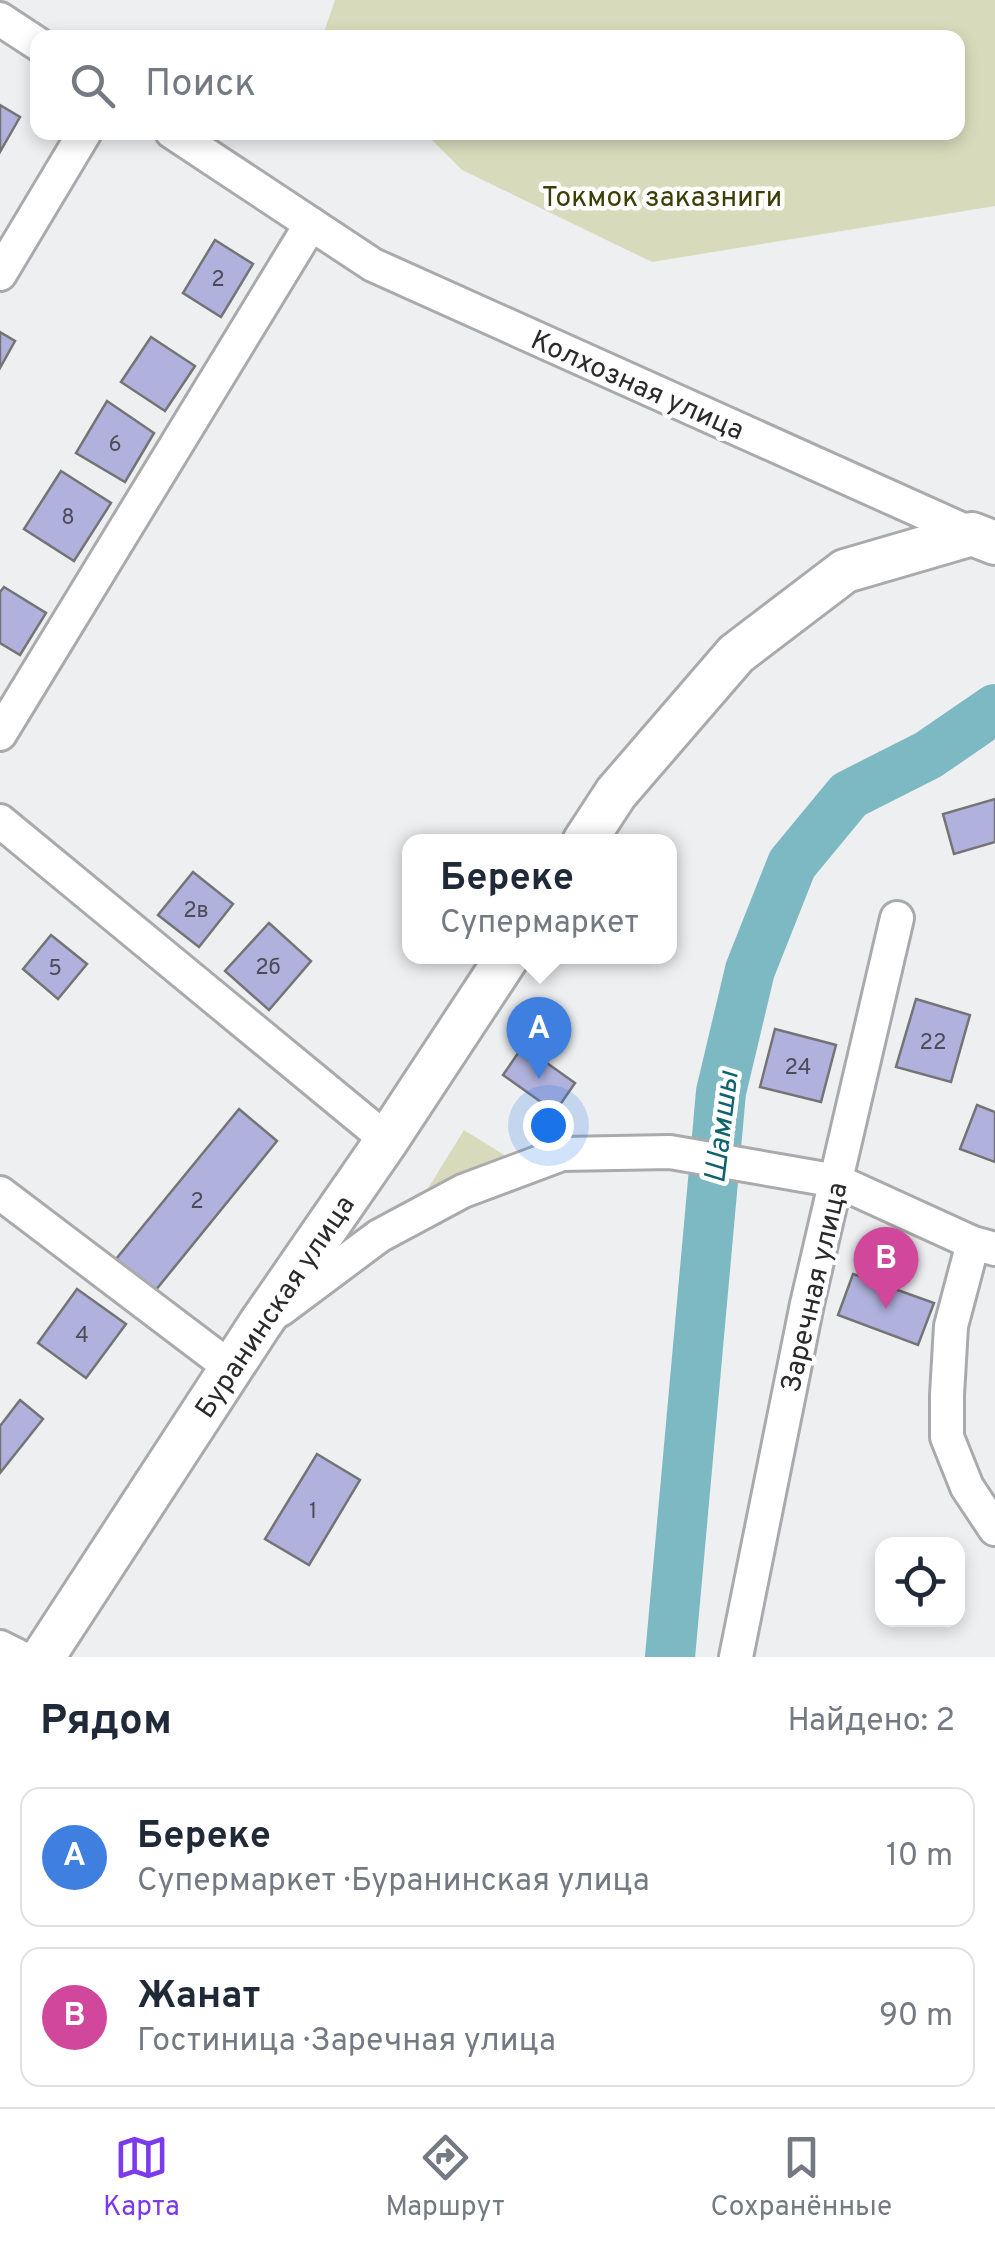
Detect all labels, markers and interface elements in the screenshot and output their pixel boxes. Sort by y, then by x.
search box [30,30,965,140]
icon: search [65,58,120,113]
text: Поиск [145,61,256,110]
park label: Токмок заказниги [542,181,782,217]
house number: 2 [211,267,225,294]
street label: Колхозная улица [524,324,749,450]
house number: 6 [108,432,122,459]
house number: 8 [61,505,75,532]
popup [402,834,677,964]
text: Береке [440,855,574,904]
house number: 2в [183,898,209,925]
text: Супермаркет [440,904,639,944]
house number: 2б [255,955,281,982]
house number: 5 [48,956,62,983]
pin: A [506,996,572,1079]
house number: 22 [920,1030,946,1057]
house number: 24 [785,1055,811,1082]
water label: Шамшы [698,1069,749,1186]
your location [523,1100,574,1151]
street label: Заречная улица [774,1179,858,1396]
street label: Буранинская улица [189,1189,364,1426]
house number: 2 [190,1189,204,1216]
pin: B [854,1226,918,1309]
house number: 4 [75,1323,89,1350]
house number: 1 [309,1499,317,1526]
map controls [875,1537,965,1627]
button: locate [875,1537,965,1627]
text: Рядом [40,1696,172,1749]
text: Найдено: 2 [788,1702,955,1742]
text: Береке [137,1813,271,1862]
text: A [63,1837,86,1877]
text: 10 m [886,1837,953,1877]
text: Супермаркет · Буранинская улица [137,1862,650,1902]
text: Жанат [137,1973,261,2022]
text: B [63,1997,86,2037]
text: 90 m [879,1997,953,2037]
text: Гостиница · Заречная улица [137,2022,556,2062]
tab: Карта [103,2130,180,2226]
tab: Маршрут [385,2130,505,2226]
tab: Сохранённые [710,2130,892,2226]

